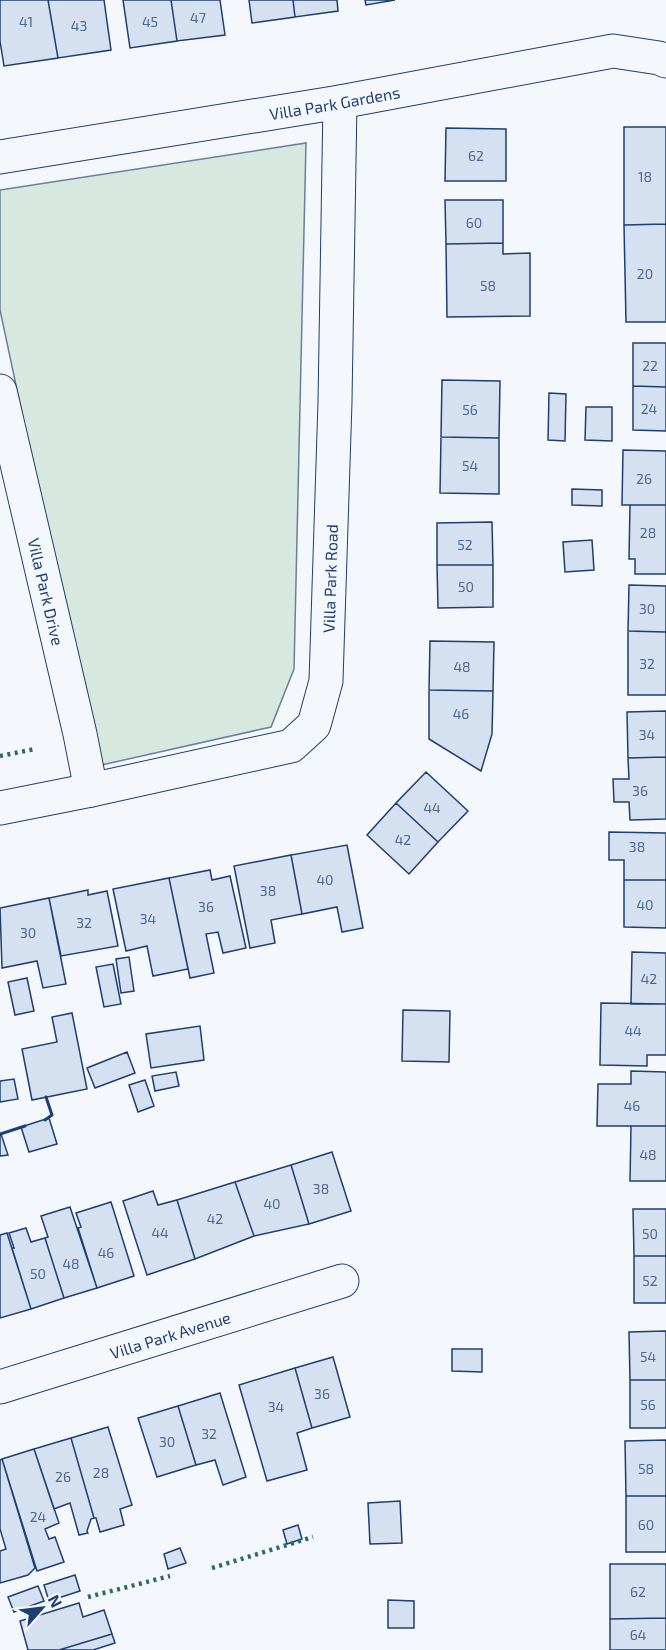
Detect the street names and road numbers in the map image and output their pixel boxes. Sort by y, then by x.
street label: Villa Park Gardens [268,82,401,123]
street label: Villa Park Road [318,524,341,633]
street label: Villa Park Drive [25,536,69,647]
street label: Villa Park Avenue [107,1307,233,1362]

